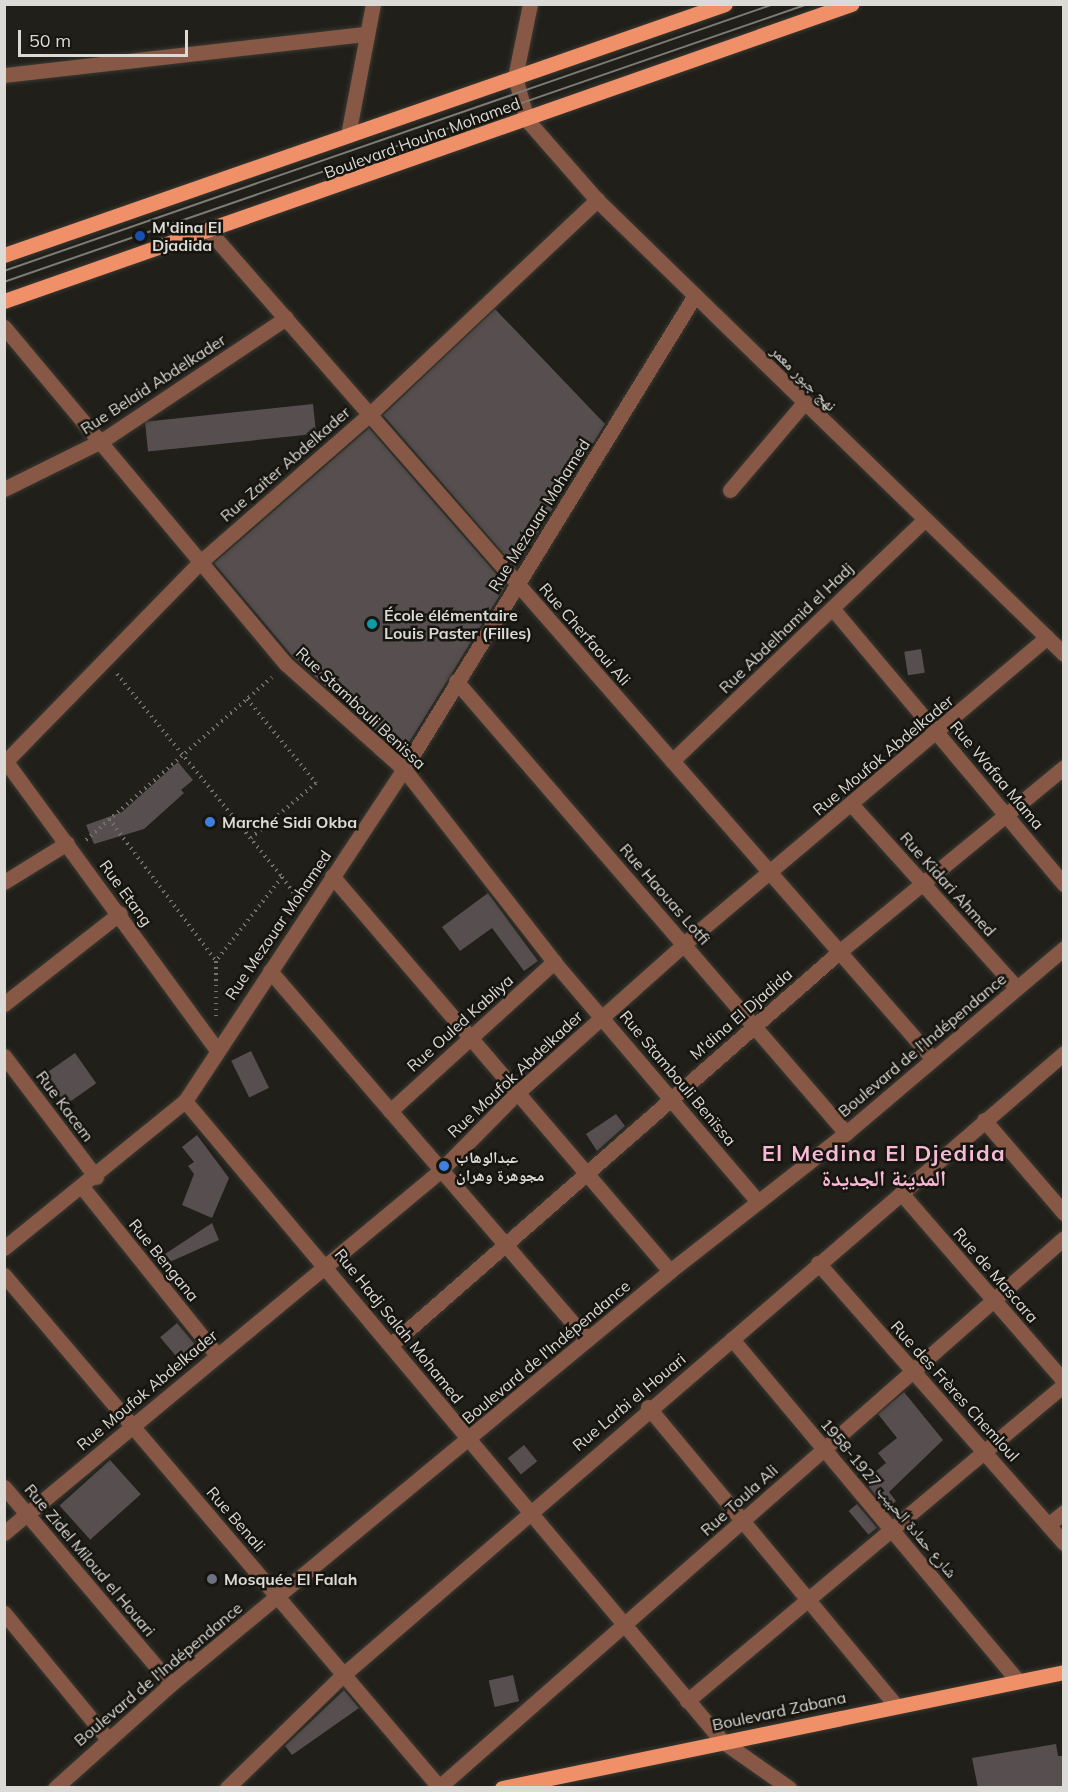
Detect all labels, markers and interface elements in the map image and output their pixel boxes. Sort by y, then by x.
scale bar [21,18,190,56]
text: 50 m [29,29,71,52]
street label: Boulevard Houha Mohamed [321,94,523,182]
place label: M'dina El Djadida [152,217,222,255]
marker: M'dina El Djadida [133,229,147,243]
street label: Rue Belaid Abdelkader [77,330,229,438]
street label: نهج جبور معمر [767,341,841,415]
street label: Rue Zaiter Abdelkader [216,402,354,526]
street label: Rue Mezouar Mohamed [484,435,594,595]
street label: Rue Abdelhamid el Hadj [715,559,857,697]
street label: Rue Cherfaoui Ali [535,579,635,689]
place label: École élémentaire Louis Paster (Filles) [384,605,532,643]
marker: École élémentaire Louis Paster (Filles) [365,617,379,631]
street label: Rue Stambouli Benïssa [292,643,430,773]
street label: Rue Moufok Abdelkader [809,691,957,819]
street label: Rue Wafaa Mama [946,717,1048,833]
place label: Marché Sidi Okba [222,812,357,832]
marker: Marché Sidi Okba [203,815,217,829]
street label: Rue Kidari Ahmed [896,828,1000,940]
street label: Rue Haouas Lotfi [616,840,714,948]
street label: Rue Mezouar Mohamed [221,847,335,1003]
street label: Rue Etang [96,856,156,930]
street label: M'dina El Djadida [686,964,796,1064]
street label: Boulevard de l'Indépendance [834,969,1010,1121]
street label: Rue Ouled Kabliya [403,970,517,1076]
street label: Rue Moufok Abdelkader [444,1006,586,1142]
street label: Rue Stambouli Benïssa [616,1007,740,1149]
street label: Rue Kacem [32,1067,98,1145]
district label: El Medina El Djedida المدينة الجديدة [762,1140,1006,1192]
place label: عبدالوهاب مجوهرة وهران [456,1147,544,1185]
marker: عبدالوهاب مجوهرة وهران [437,1159,451,1173]
street label: Rue Bengana [125,1215,203,1305]
street label: Rue de Mascara [949,1224,1043,1326]
street label: Rue Hadj Salah Mohamed [331,1245,467,1407]
street label: Boulevard de l'Indépendance [458,1276,634,1428]
street label: Rue des Frères Chemloul [887,1317,1023,1465]
street label: Rue Moufok Abdelkader [73,1326,221,1454]
street label: Rue Larbi el Houari [569,1349,689,1455]
street label: شارع حمادة الحبيب 1927-1958 [817,1414,961,1582]
street label: Rue Toula Ali [697,1460,781,1540]
street label: Rue Zidel Miloud el Houari [21,1480,159,1640]
street label: Rue Benali [203,1483,269,1555]
place label: Mosquée El Falah [224,1569,357,1589]
marker: Mosquée El Falah [205,1572,219,1586]
street label: Boulevard de l'Indépendance [70,1598,246,1750]
street label: Boulevard Zabana [710,1687,848,1735]

